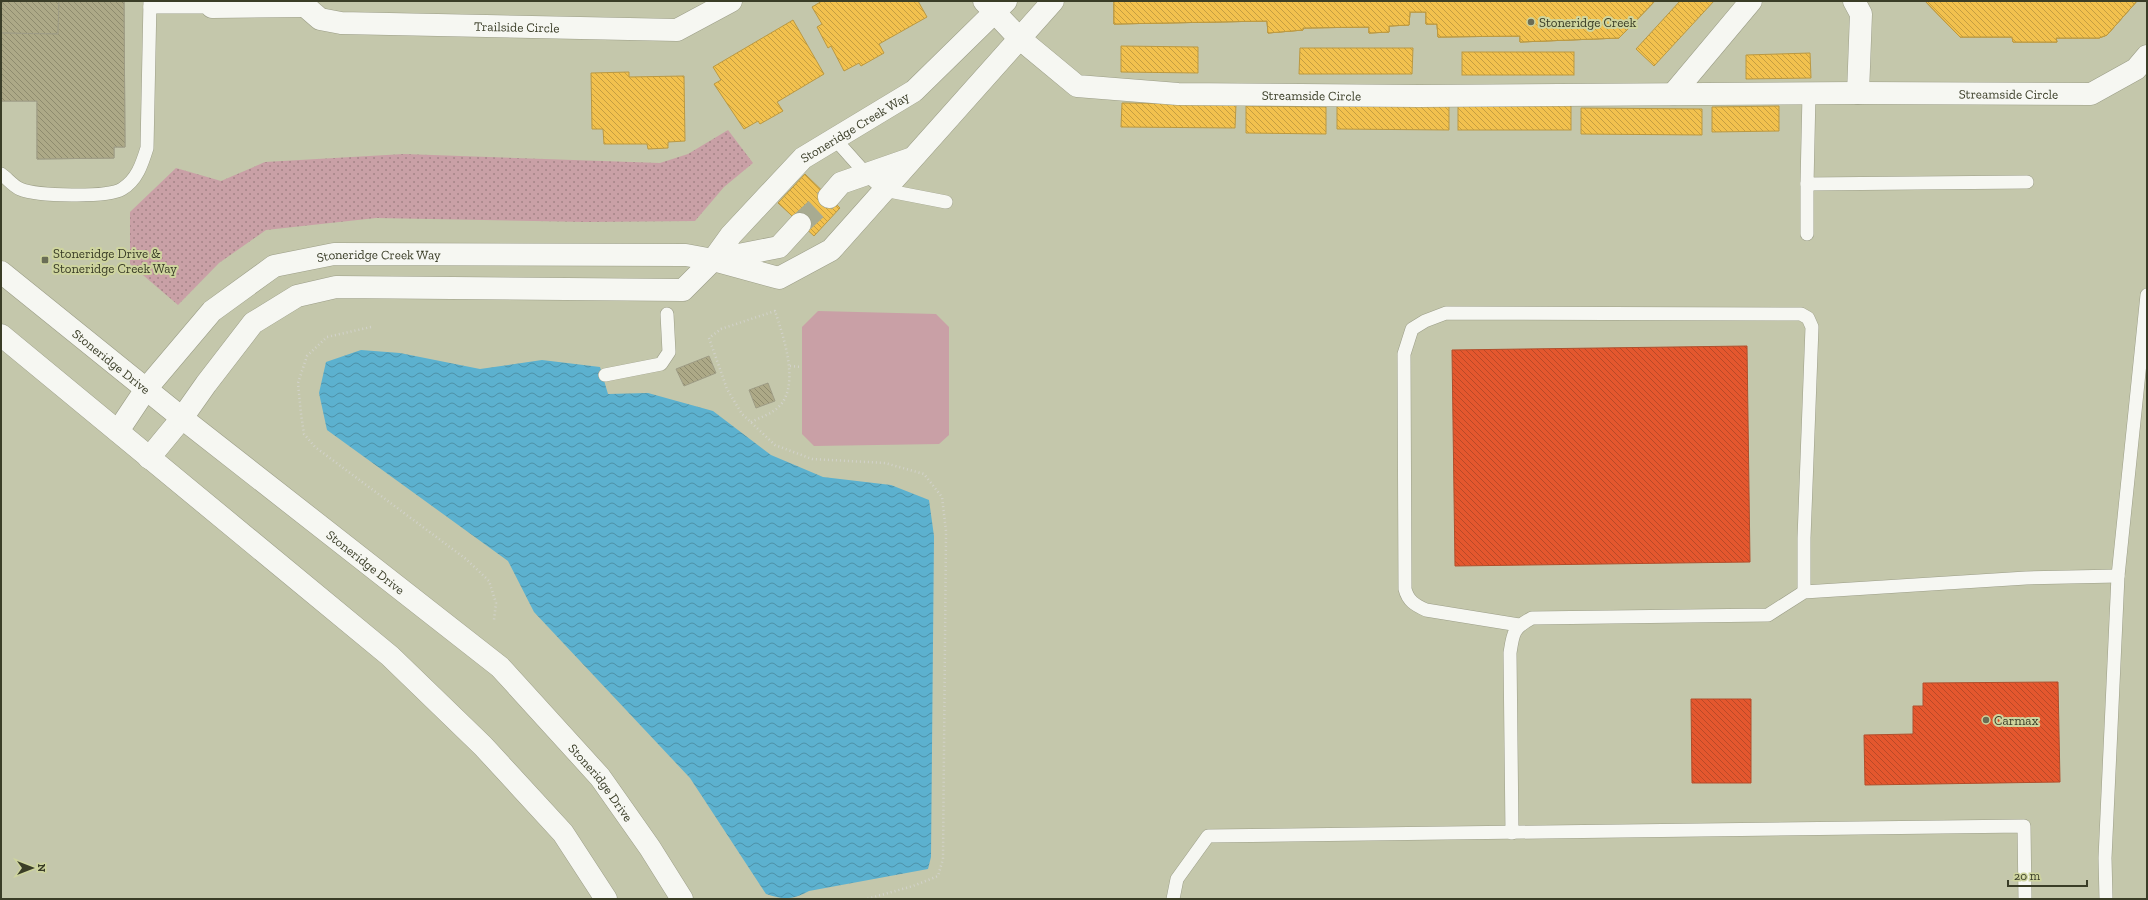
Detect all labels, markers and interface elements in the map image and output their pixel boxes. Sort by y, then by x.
place label: Stoneridge Creek [1539,15,1636,30]
marker: Stoneridge Creek [1526,17,1536,27]
street label: Trailside Circle [474,18,560,35]
street label: Streamside Circle [1959,86,2058,101]
street label: Streamside Circle [1262,87,1361,103]
street label: Stoneridge Creek Way [798,88,912,165]
place label: Stoneridge Drive & Stoneridge Creek Way [53,246,177,276]
street label: Stoneridge Creek Way [315,246,441,265]
marker: Stoneridge Drive & Stoneridge Creek Way [40,255,50,265]
street label: Stoneridge Drive [70,325,153,397]
street label: Stoneridge Drive [324,527,408,597]
place label: Carmax [1994,713,2039,728]
marker: Carmax [1981,715,1991,725]
street label: Stoneridge Drive [566,740,636,824]
north arrow [12,848,52,888]
scale bar [2008,862,2087,888]
text: N [35,864,48,873]
text: 20 m [2014,869,2041,883]

